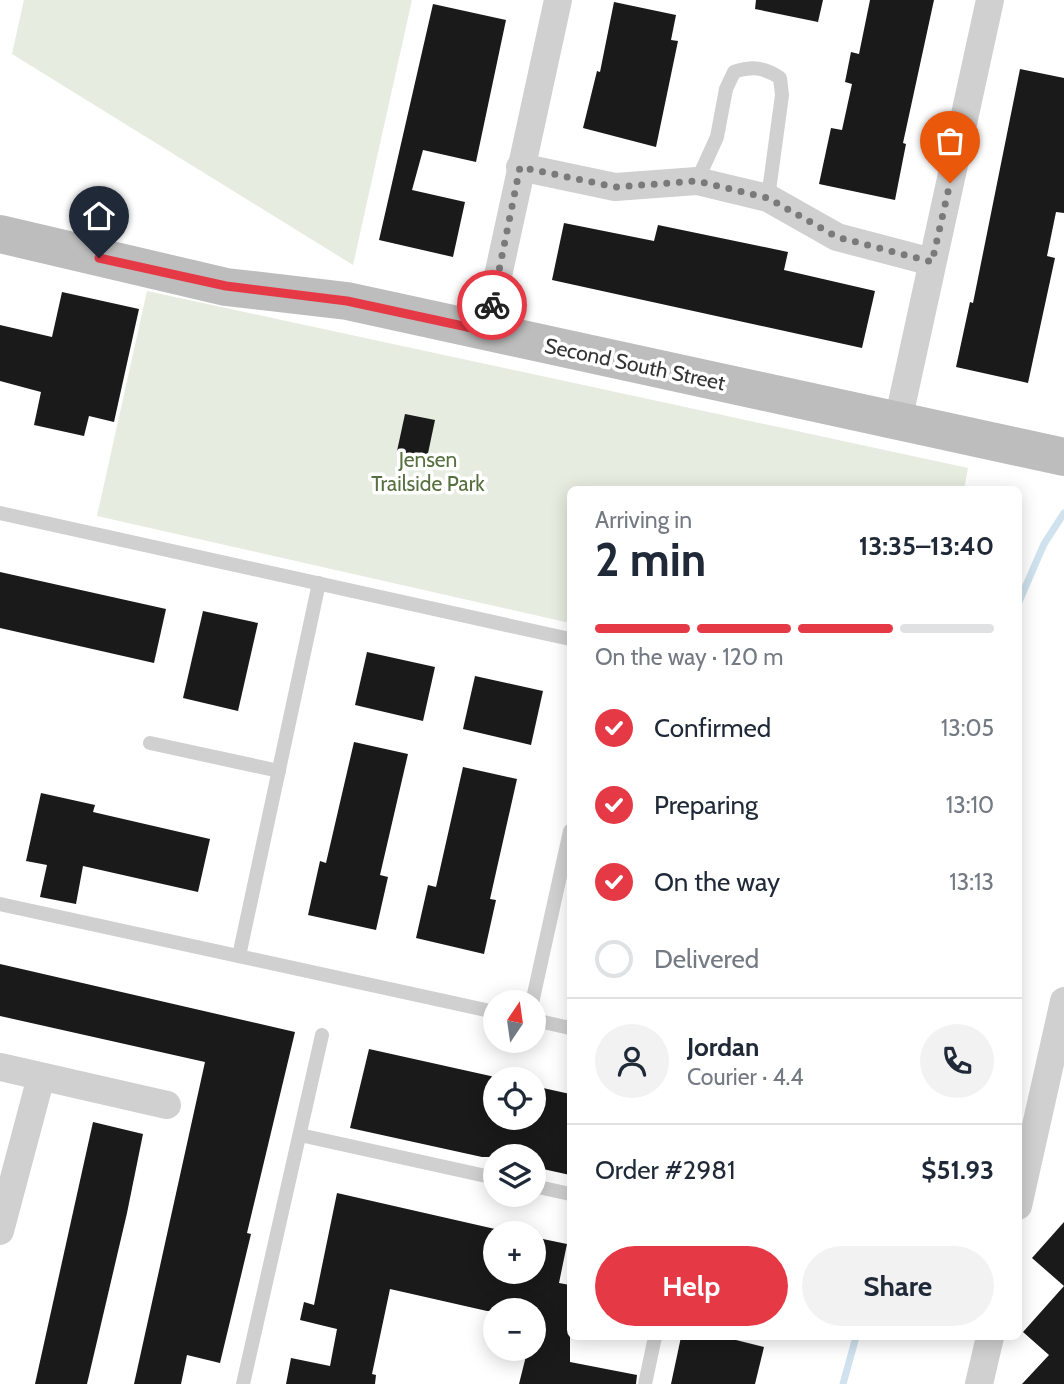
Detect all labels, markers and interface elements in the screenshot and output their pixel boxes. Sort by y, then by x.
pin [920,111,980,183]
icon: bag [931,122,969,160]
pin [69,186,129,258]
icon: home [80,197,118,235]
courier [457,270,527,340]
icon: bike [473,286,511,324]
street label: Second South Street [542,333,728,395]
park label: Jensen Trailside Park [371,447,485,496]
text: Arriving in [595,506,692,534]
text: 13:35–13:40 [859,530,994,562]
text: 2 min [595,532,706,588]
text: On the way · 120 m [595,643,783,671]
icon: check [595,709,633,747]
text: Confirmed [654,712,771,744]
text: 13:05 [941,714,994,742]
icon: check [595,786,633,824]
text: Preparing [654,789,758,821]
text: 13:10 [946,791,994,819]
icon: check [595,863,633,901]
text: On the way [654,866,780,898]
text: 13:13 [949,868,994,896]
text: Delivered [654,943,759,975]
north arrow [483,990,546,1054]
map controls [483,990,546,1361]
button: person [595,1024,669,1098]
button: phone [920,1024,994,1098]
text: Jordan [687,1031,759,1063]
text: Courier · 4.4 [687,1063,804,1091]
button: locate [483,1067,546,1130]
button: layers [483,1144,546,1207]
text: Order #2981 [595,1154,735,1186]
text: $51.93 [921,1154,994,1186]
button: + [483,1221,546,1284]
button: Help [595,1246,788,1326]
button: Share [802,1246,994,1326]
button: − [483,1298,546,1361]

